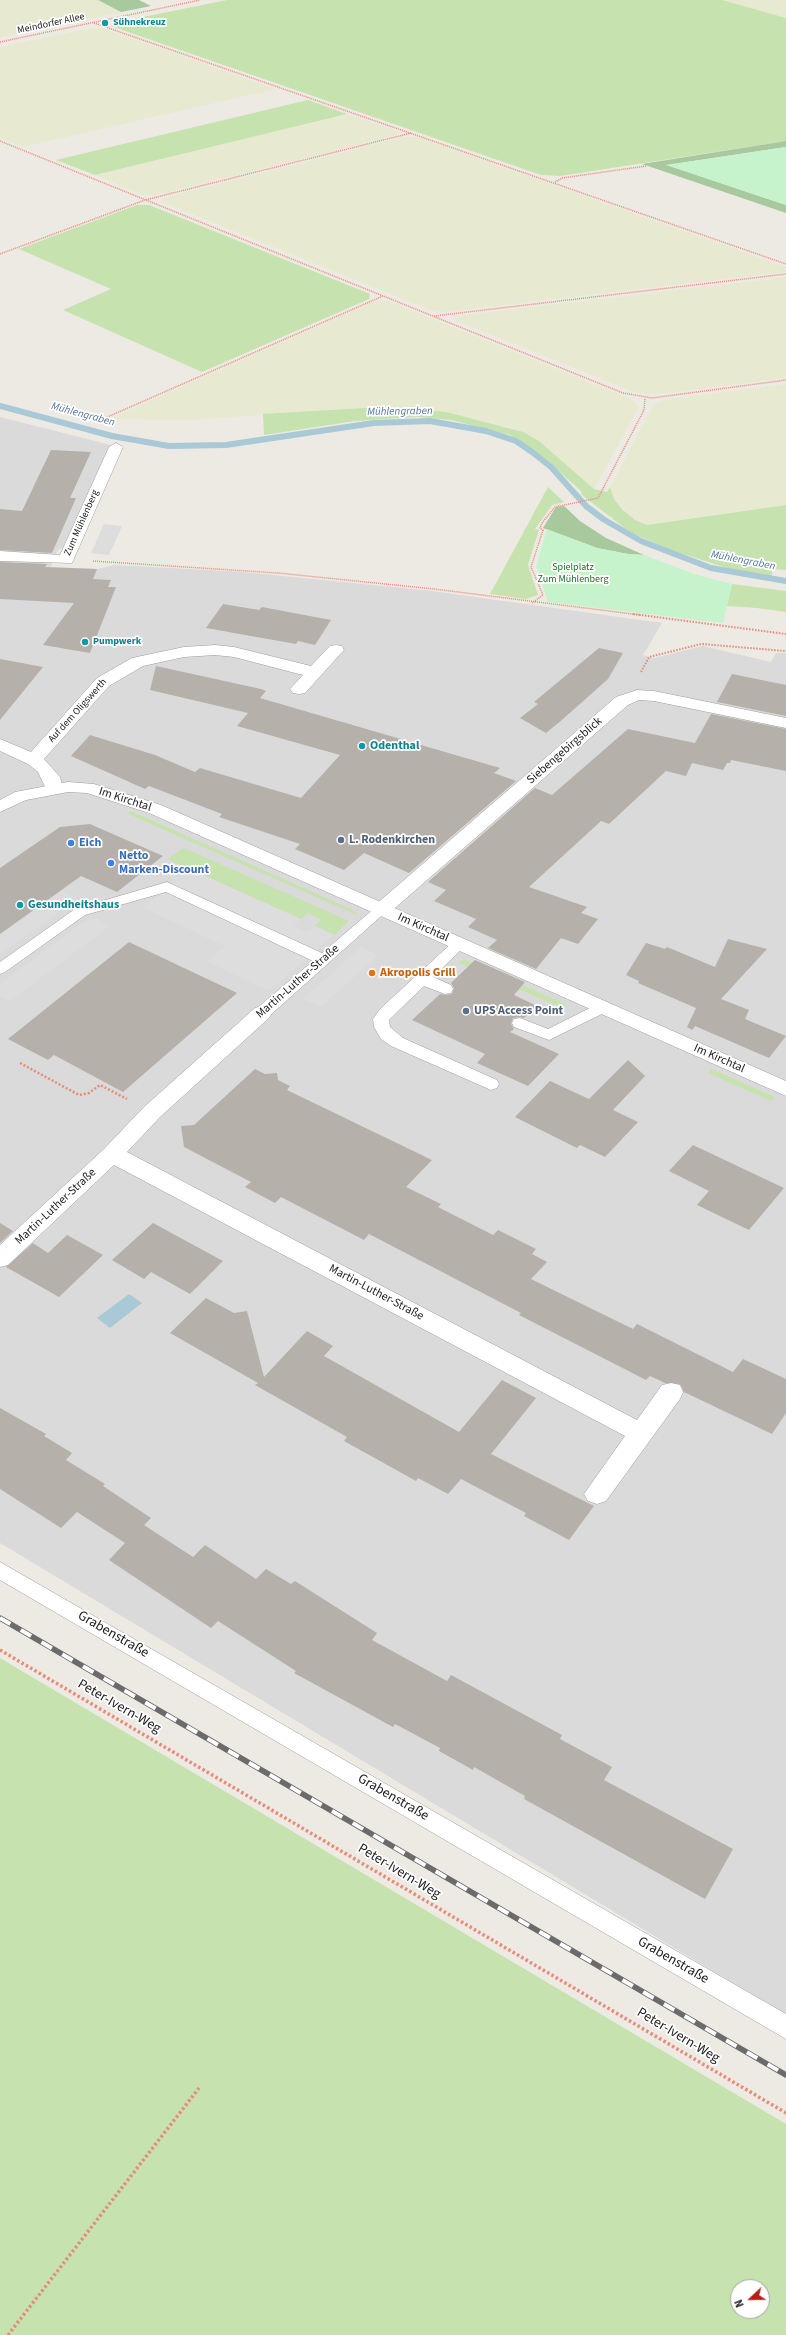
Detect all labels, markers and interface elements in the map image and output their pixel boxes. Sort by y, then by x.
street label: Meindorfer Allee [16,11,86,37]
place label: Sühnekreuz [113,17,166,29]
marker: Sühnekreuz [100,18,110,28]
water label: Mühlengraben [50,400,116,430]
water label: Mühlengraben [367,405,433,419]
street label: Zum Mühlenberg [62,488,102,558]
water label: Mühlengraben [710,548,776,574]
park label: Spielplatz Zum Mühlenberg [538,562,608,586]
place label: Pumpwerk [93,636,141,648]
marker: Pumpwerk [80,637,90,647]
street label: Auf dem Oligswerth [46,677,110,745]
street label: Siebengebirgsblick [524,714,606,788]
place label: Odenthal [370,739,419,753]
marker: Odenthal [357,741,367,751]
street label: Im Kirchtal [97,785,153,815]
place label: L. Rodenkirchen [349,833,435,847]
marker: L. Rodenkirchen [336,835,346,845]
place label: Eich [79,836,101,850]
marker: Eich [66,838,76,848]
place label: Netto Marken-Discount [119,849,209,877]
marker: Netto Marken-Discount [106,858,116,868]
place label: Gesundheitshaus [28,898,119,912]
marker: Gesundheitshaus [15,900,25,910]
street label: Im Kirchtal [395,910,451,946]
street label: Martin-Luther-Straße [254,942,342,1022]
place label: Akropolis Grill [380,966,455,980]
marker: Akropolis Grill [367,968,377,978]
place label: UPS Access Point [474,1004,563,1018]
marker: UPS Access Point [461,1006,471,1016]
street label: Im Kirchtal [691,1041,747,1077]
street label: Martin-Luther-Straße [13,1166,99,1248]
street label: Martin-Luther-Straße [326,1262,426,1324]
street label: Grabenstraße [74,1608,152,1662]
street label: Peter-Ivern-Weg [74,1676,164,1738]
street label: Grabenstraße [354,1771,432,1825]
street label: Peter-Ivern-Weg [355,1841,443,1903]
street label: Grabenstraße [634,1934,712,1988]
street label: Peter-Ivern-Weg [634,2005,722,2067]
north arrow [730,2279,770,2319]
text: N [731,2297,748,2310]

